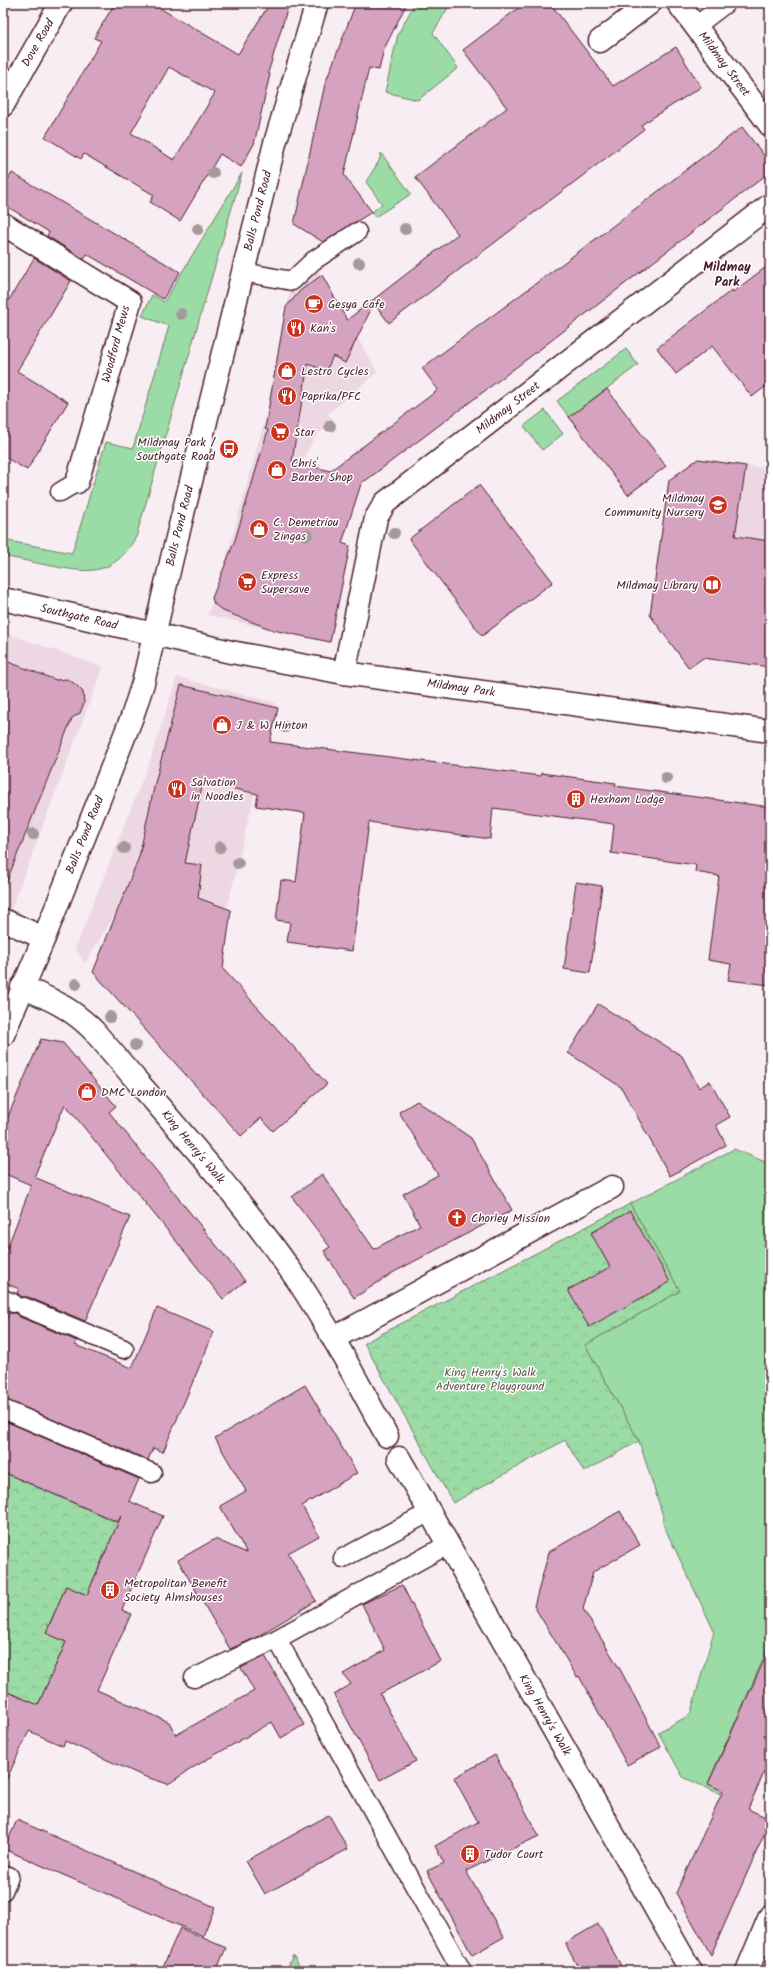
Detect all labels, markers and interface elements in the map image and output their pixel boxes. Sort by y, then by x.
street label: Dove Road [17,15,60,70]
street label: Mildmay Street [693,27,755,101]
street label: Balls Pond Road [239,168,277,253]
district label: Mildmay Park [703,257,751,293]
cafe icon: Gesya Cafe [303,293,325,315]
place label: Gesya Cafe [328,295,385,314]
street label: Woodford Mews [97,303,135,385]
restaurant icon: Kan's [285,317,307,339]
place label: Kan's [310,319,336,338]
shop icon: Lestro Cycles [276,360,298,382]
place label: Lestro Cycles [301,362,369,381]
street label: Mildmay Street [472,377,545,439]
restaurant icon: Paprika/PFC [276,385,298,407]
place label: Paprika/PFC [301,387,361,406]
supermarket icon: Star [269,421,291,443]
place label: Star [294,423,316,442]
place label: Mildmay Park / Southgate Road [136,433,216,466]
bus stop icon: Mildmay Park / Southgate Road [218,438,240,460]
place label: Chris' Barber Shop [291,454,353,487]
shop icon: Chris' Barber Shop [266,459,288,481]
street label: Balls Pond Road [161,483,199,568]
place label: Mildmay Community Nursery [604,489,704,522]
school or university icon: Mildmay Community Nursery [707,494,729,516]
place label: C. Demetriou Zingas [273,513,339,546]
shop icon: C. Demetriou Zingas [248,518,270,540]
place label: Express Supersave [261,566,310,599]
supermarket icon: Express Supersave [236,571,258,593]
library icon: Mildmay Library [701,574,723,596]
place label: Mildmay Library [616,576,698,595]
street label: Southgate Road [38,599,121,635]
street label: Mildmay Park [426,674,497,702]
shop icon: J & W Hinton [211,714,233,736]
place label: J & W Hinton [236,716,308,735]
place label: Salvation in Noodles [191,773,244,806]
restaurant icon: Salvation in Noodles [166,778,188,800]
building icon: Hexham Lodge [565,788,587,810]
place label: Hexham Lodge [590,790,665,809]
street label: Balls Pond Road [61,792,110,877]
shop icon: DMC London [76,1081,98,1103]
place label: DMC London [101,1083,166,1102]
street label: King Henry's Walk [156,1106,230,1188]
church icon: Chorley Mission [446,1207,468,1229]
place label: Chorley Mission [471,1209,550,1228]
park label: King Henry's Walk Adventure Playground [436,1363,545,1396]
place label: Metropolitan Benefit Society Almshouses [124,1574,228,1607]
building icon: Metropolitan Benefit Society Almshouses [99,1579,121,1601]
street label: King Henry's Walk [514,1671,576,1760]
building icon: Tudor Court [459,1843,481,1865]
place label: Tudor Court [484,1845,544,1864]

